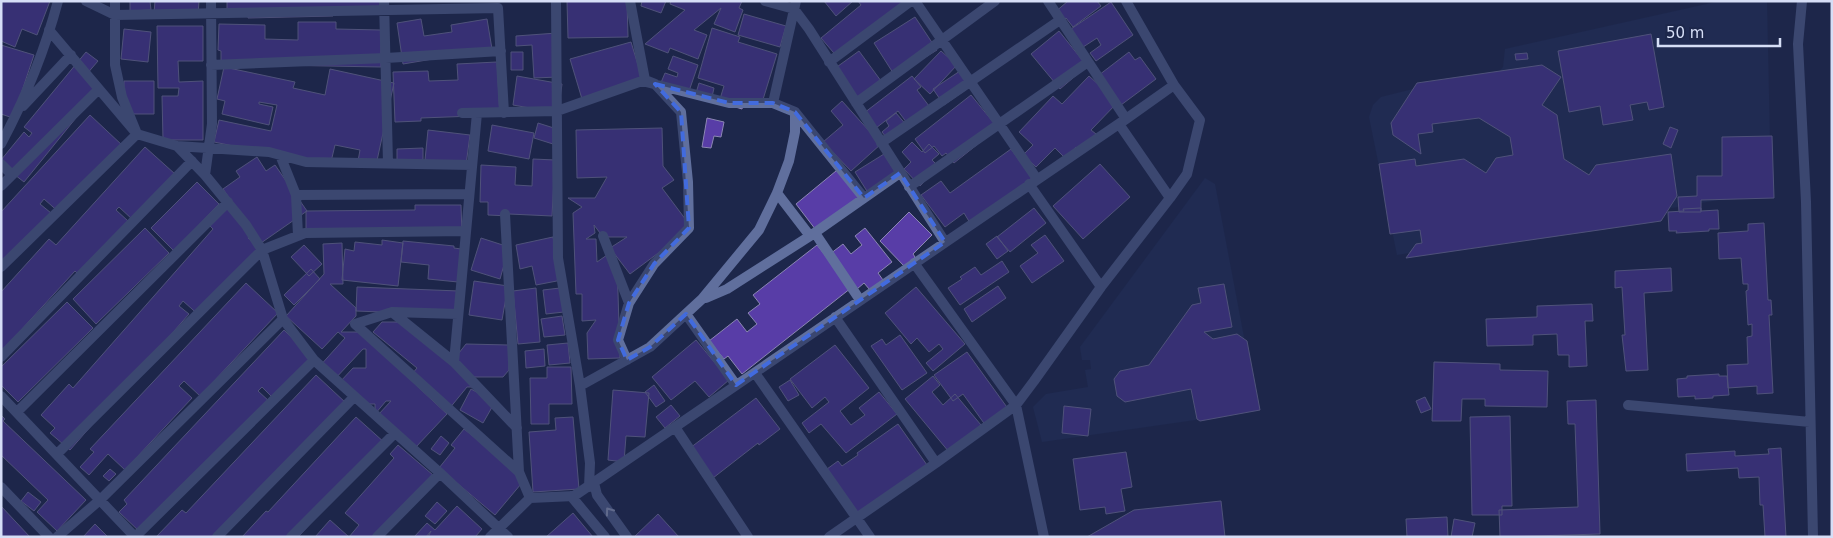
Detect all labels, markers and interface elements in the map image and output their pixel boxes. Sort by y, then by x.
scale bar [1658,15,1780,47]
text: 50 m [1666,24,1704,42]
one-way arrow [606,508,614,517]

